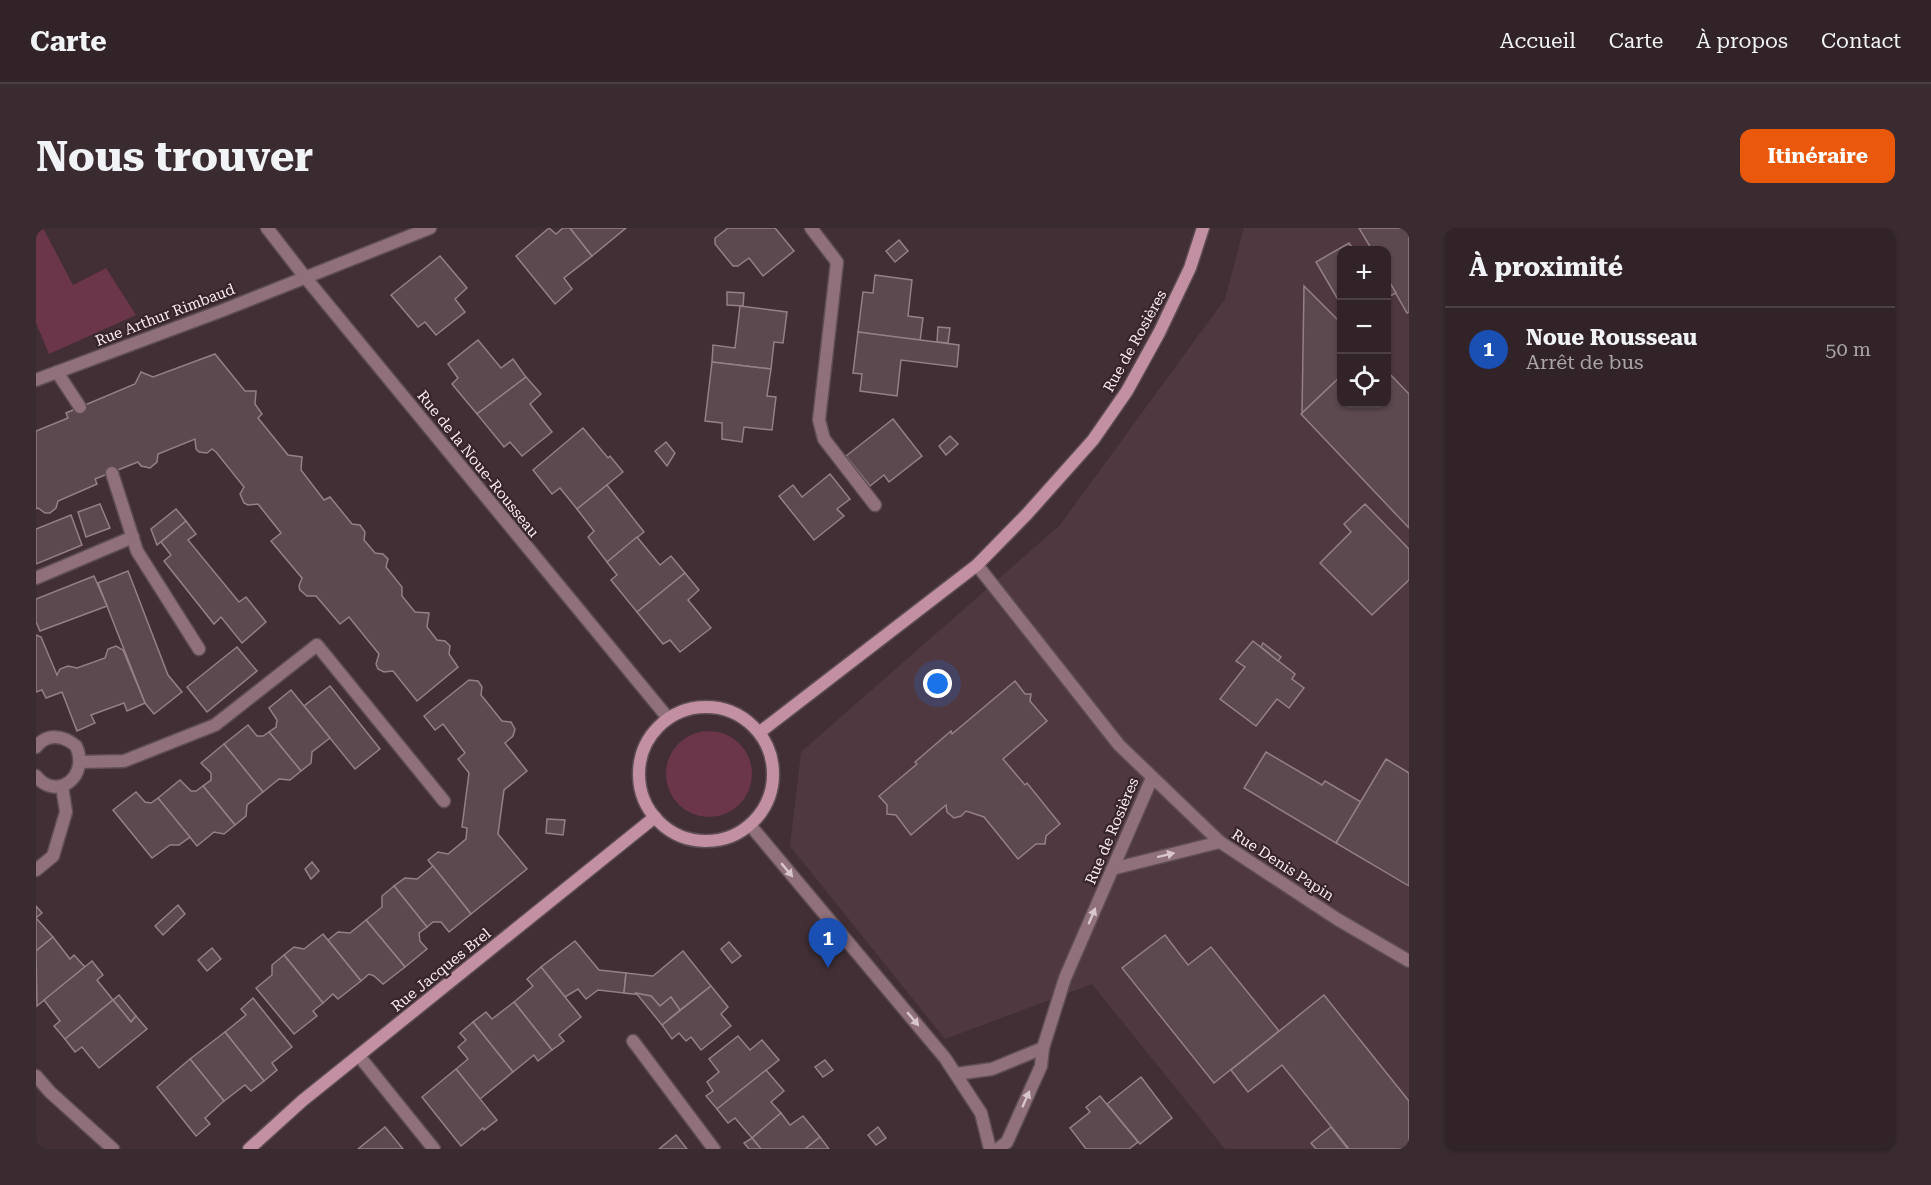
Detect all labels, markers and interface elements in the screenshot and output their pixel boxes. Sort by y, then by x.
text: Carte [30,25,107,58]
text: Accueil [1500,29,1576,53]
text: Carte [1609,29,1663,53]
text: À propos [1696,29,1788,53]
text: Contact [1821,29,1901,53]
button: Itinéraire [1740,129,1895,183]
text: Nous trouver [36,132,313,181]
map controls [1337,246,1391,408]
button: + [1337,246,1391,300]
text: À proximité [1469,252,1623,282]
street label: Rue Arthur Rimbaud [93,280,238,350]
street label: Rue de Rosières [1099,287,1171,395]
button: − [1337,300,1391,354]
text: Noue Rousseau [1526,325,1697,350]
text: 1 [1483,337,1494,361]
text: 50 m [1825,337,1871,361]
text: Arrêt de bus [1526,350,1643,374]
button: locate [1337,354,1391,408]
street label: Rue de la Noue-Rousseau [413,387,543,541]
your location [923,669,952,698]
street label: Rue de Rosières [1081,775,1143,887]
street label: Rue Denis Papin [1228,825,1338,905]
one-way arrow [1157,850,1175,860]
one-way arrow [781,862,794,878]
one-way arrow [1088,907,1097,925]
pin: 1 [808,918,848,968]
street label: Rue Jacques Brel [388,924,495,1016]
one-way arrow [906,1011,919,1026]
one-way arrow [1022,1090,1031,1108]

